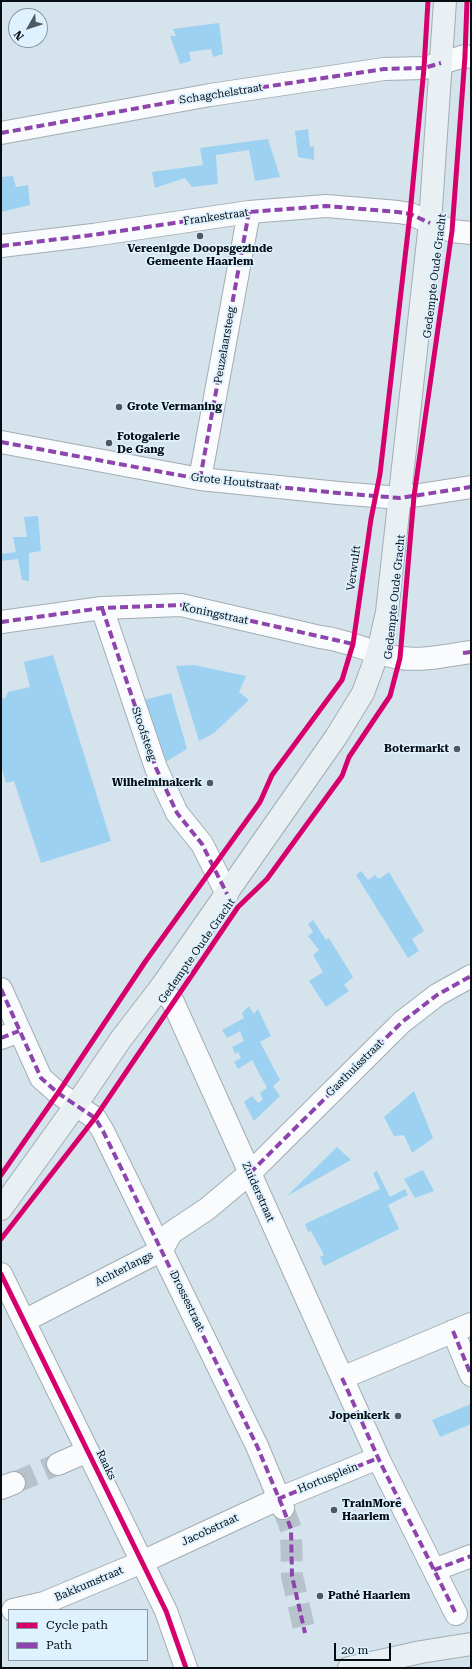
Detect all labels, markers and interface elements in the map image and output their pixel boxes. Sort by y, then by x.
north arrow [8,8,48,48]
text: N [11,28,27,43]
street label: Schagchelstraat [178,81,264,107]
street label: Frankestraat [182,206,250,228]
street label: Gedempte Oude Gracht [421,213,449,339]
marker: Vereenigde Doopsgezinde Gemeente Haarlem [195,231,205,241]
place label: Vereenigde Doopsgezinde Gemeente Haarlem [127,242,273,268]
street label: Peuzelaarsteeg [212,305,238,385]
place label: Grote Vermaning [127,400,222,414]
marker: Grote Vermaning [114,402,124,412]
place label: Fotogalerie De Gang [117,430,180,456]
marker: Fotogalerie De Gang [104,438,114,448]
street label: Grote Houtstraat [190,471,280,493]
street label: Gedempte Oude Gracht [382,534,408,660]
street label: Verwulft [344,544,364,592]
street label: Koningstraat [180,600,250,628]
street label: Stoofsteeg [129,705,159,763]
place label: Botermarkt [384,742,449,756]
marker: Botermarkt [452,744,462,754]
place label: Wilhelminakerk [112,776,202,790]
marker: Wilhelminakerk [205,778,215,788]
street label: Gedempte Oude Gracht [156,896,238,1006]
street label: Gasthuisstraat [323,1036,387,1100]
street label: Zuiderstraat [239,1160,277,1224]
street label: Achterlangs [93,1249,155,1289]
street label: Drossestraat [167,1269,207,1333]
place label: Jopenkerk [329,1409,390,1423]
marker: Jopenkerk [393,1411,403,1421]
street label: Raaks [93,1448,119,1482]
street label: Hortusplein [296,1460,360,1496]
place label: TrainMore Haarlem [342,1497,401,1523]
marker: TrainMore Haarlem [329,1505,339,1515]
street label: Jacobstraat [179,1511,241,1549]
street label: Bakkumstraat [53,1564,125,1604]
place label: Pathé Haarlem [328,1589,410,1603]
marker: Pathé Haarlem [315,1591,325,1601]
legend [8,1609,148,1661]
text: Cycle path [46,1618,108,1632]
scale bar [336,1635,393,1661]
text: Path [46,1638,72,1652]
text: 20 m [341,1643,368,1657]

